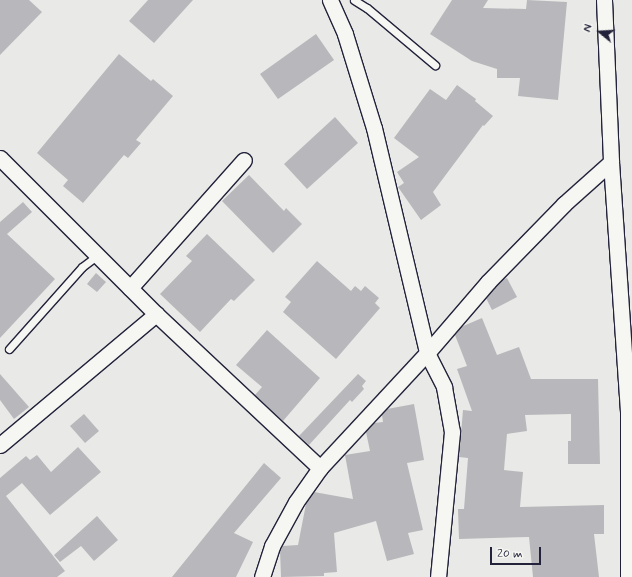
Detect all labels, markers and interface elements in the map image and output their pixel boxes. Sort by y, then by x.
north arrow [580,12,620,52]
text: N [581,23,596,34]
scale bar [492,539,543,565]
text: 20 m [497,546,523,562]

